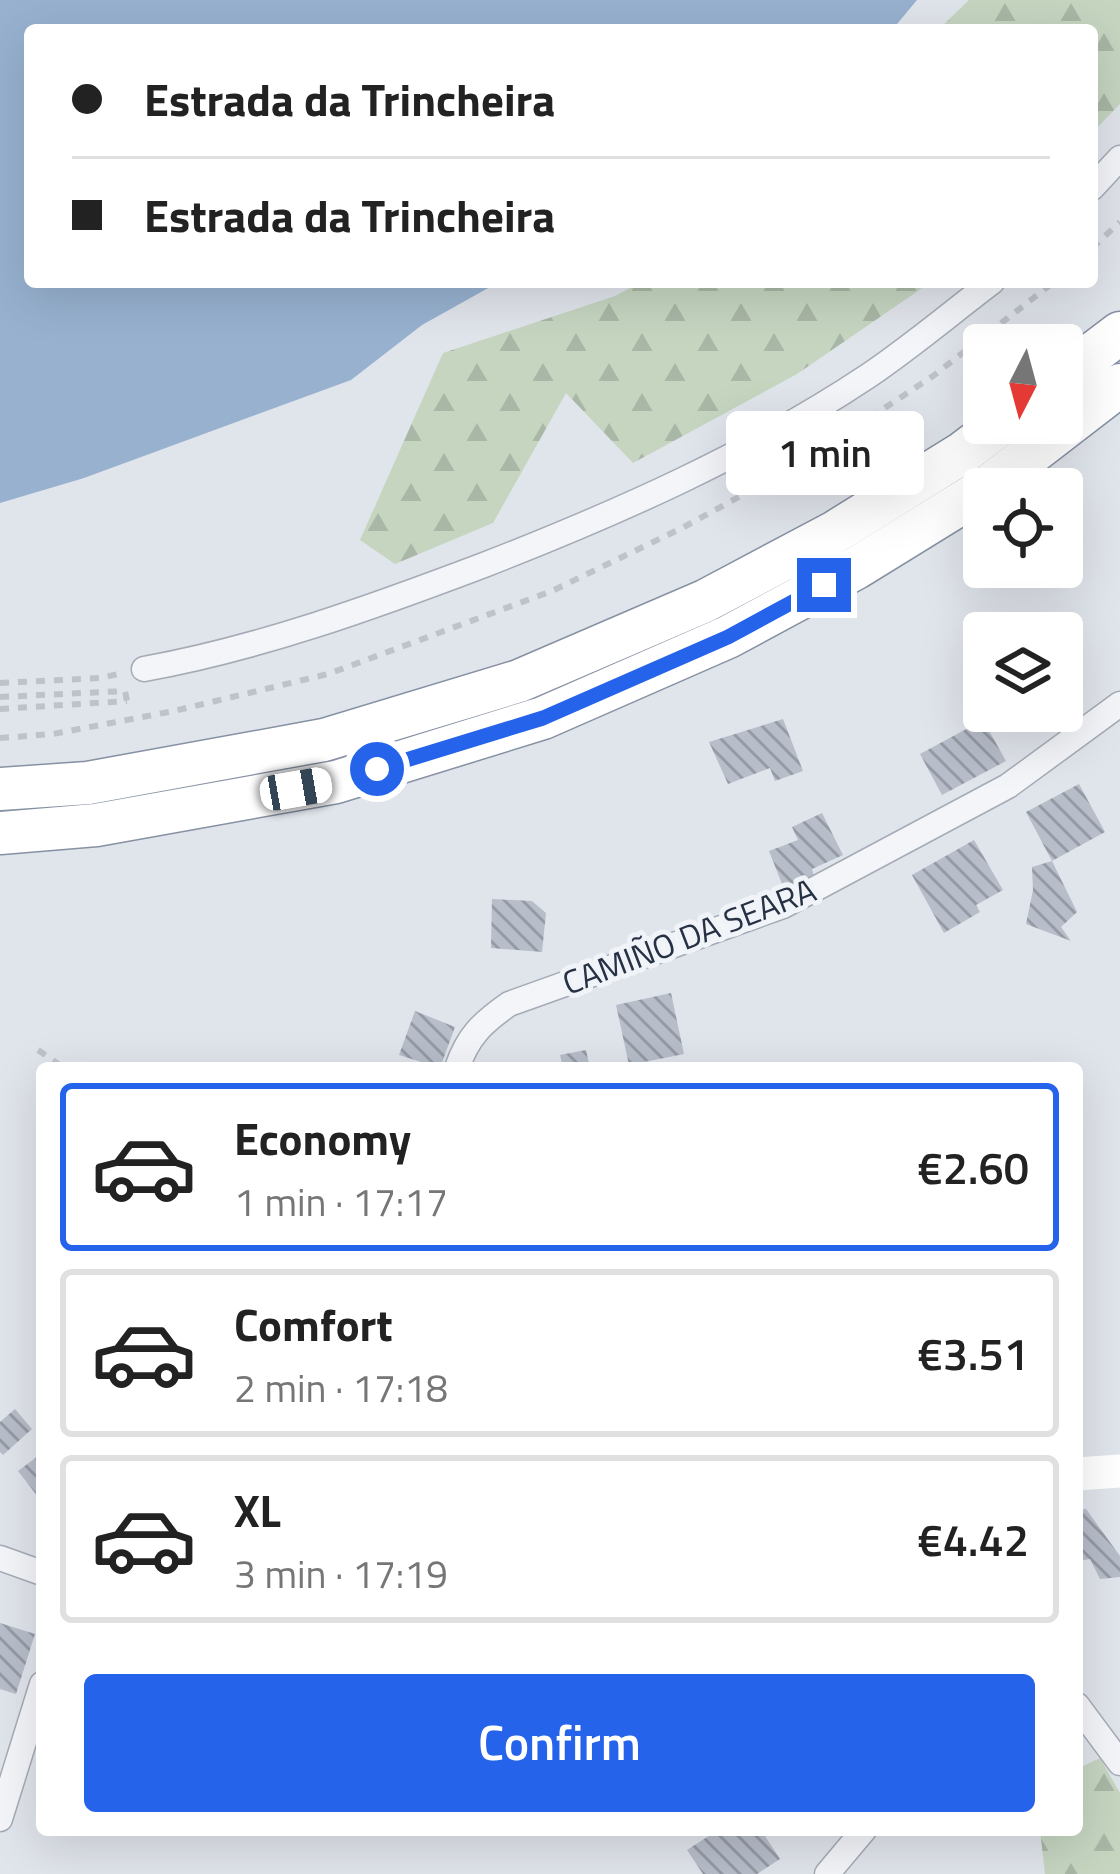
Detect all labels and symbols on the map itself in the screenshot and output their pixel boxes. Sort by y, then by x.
north arrow [963,324,1083,444]
callout: 1 min [725,411,923,495]
route end [797,558,851,612]
route start [350,742,404,796]
car [257,765,335,813]
street label: CAMIÑO DA SEARA [555,865,823,1007]

